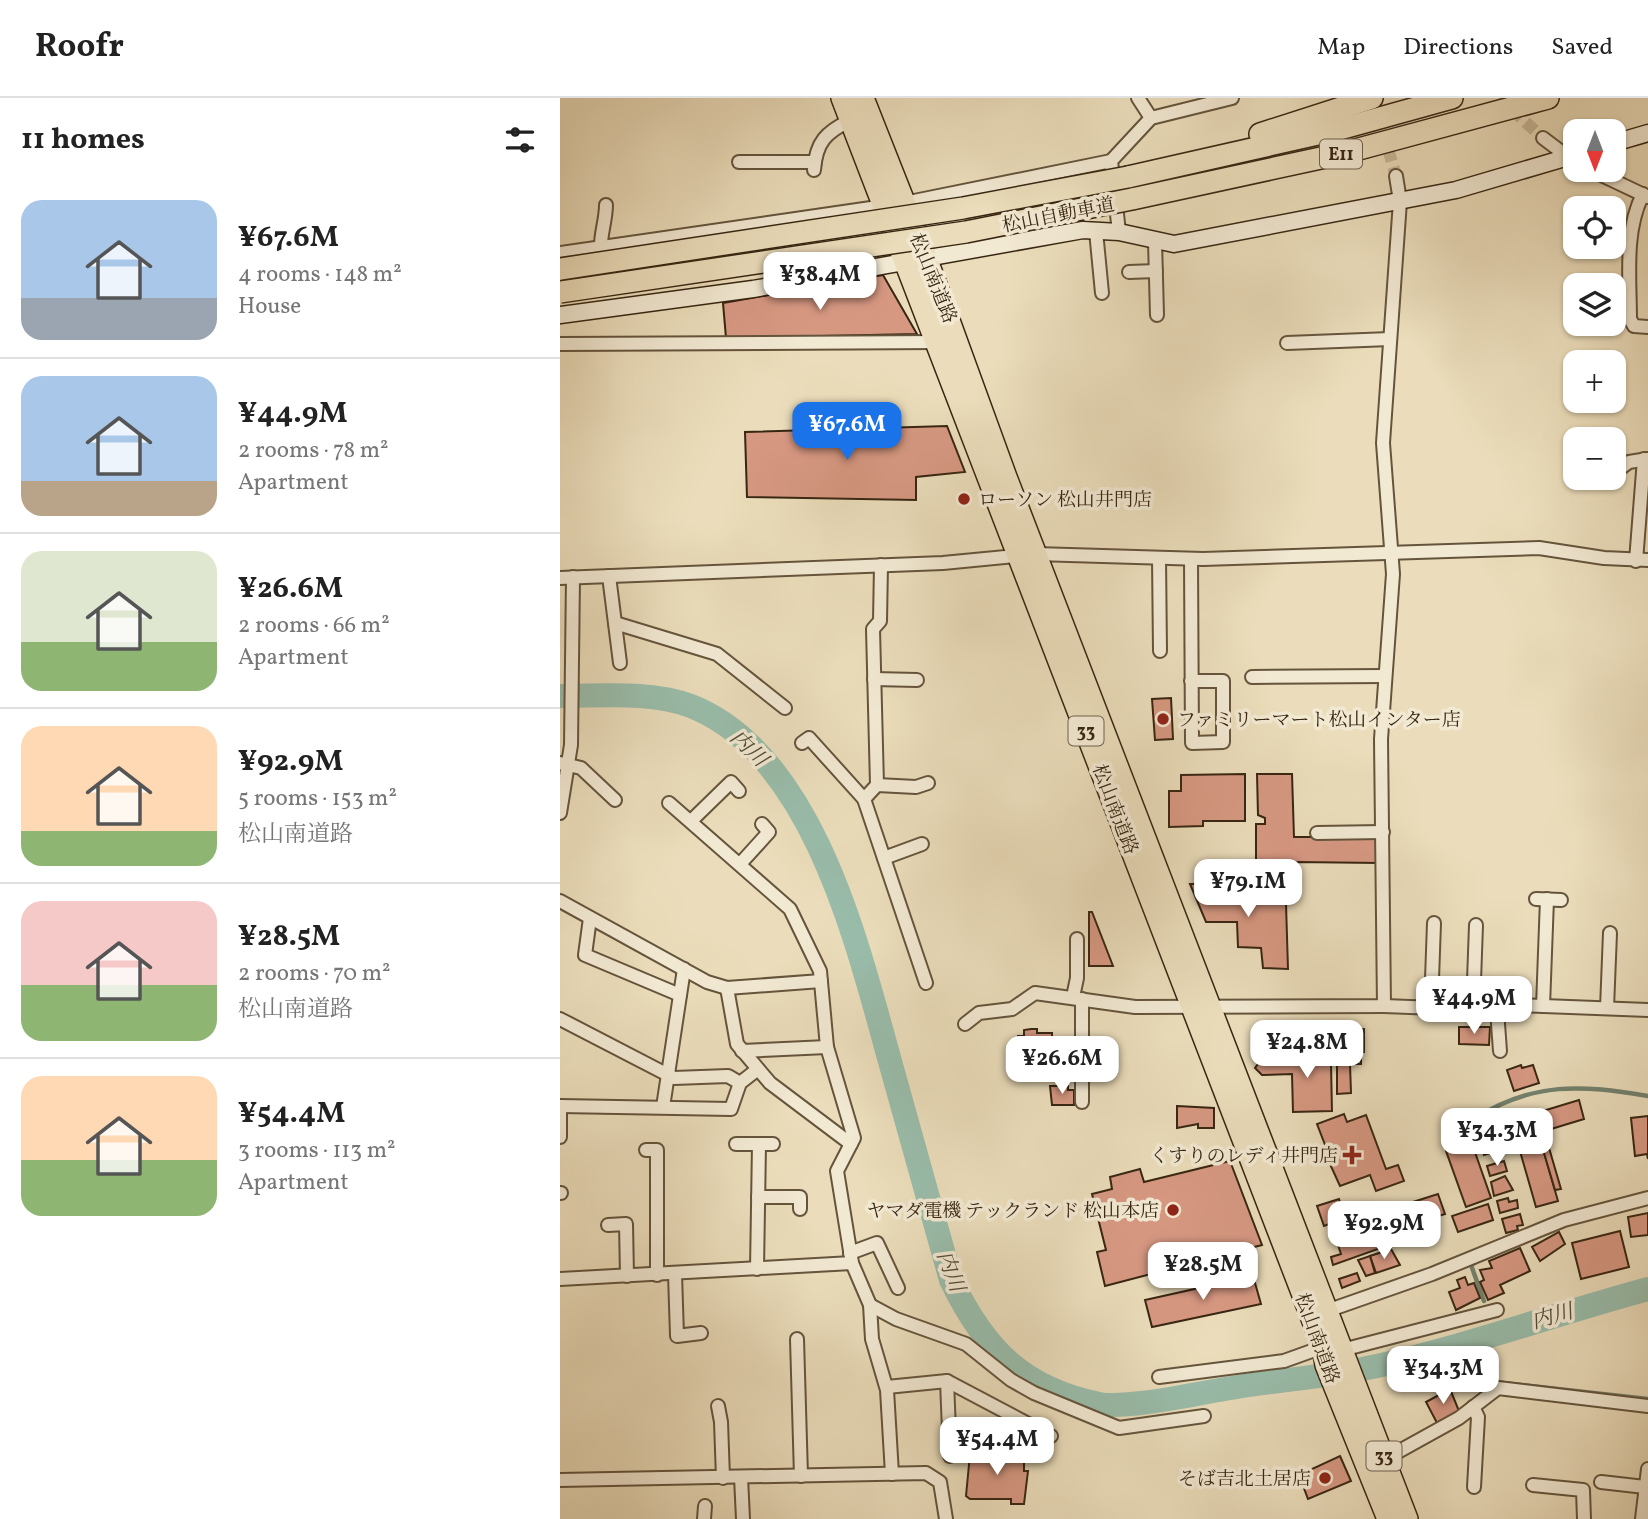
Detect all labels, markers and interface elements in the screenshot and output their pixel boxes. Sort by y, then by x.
text: Roofr [35,25,124,71]
text: Map [1317,31,1365,65]
text: Directions [1403,31,1513,65]
text: Saved [1551,31,1613,65]
text: 11 homes [21,119,145,161]
north arrow [1563,119,1626,182]
map controls [1563,119,1626,490]
icon: filters [501,121,539,159]
road number: E11 [1320,140,1362,168]
street label: 松山自動車道 [1000,192,1117,240]
button: locate [1563,196,1626,259]
text: ¥67.6M [238,217,339,259]
icon: home [77,228,161,312]
street label: 松山南道路 [902,230,962,328]
pin: ¥38.4M [763,252,877,312]
text: 4 rooms · 148 m² [238,259,402,291]
text: ¥38.4M [779,259,861,291]
button: layers [1563,273,1626,336]
text: House [238,291,301,323]
button: + [1563,350,1626,413]
text: ¥44.9M [238,393,347,435]
pin: ¥67.6M [790,402,904,462]
icon: home [77,404,161,488]
text: ¥67.6M [808,409,886,441]
button: − [1563,427,1626,490]
text: 2 rooms · 78 m² [238,435,389,467]
text: Apartment [238,467,349,499]
place label: ローソン 松山井門店 [978,488,1152,514]
marker: ローソン 松山井門店 [956,491,972,507]
text: ¥26.6M [238,568,343,610]
icon: home [77,579,161,663]
text: 2 rooms · 66 m² [238,610,390,642]
text: Apartment [238,642,349,674]
place label: ファミリーマート松山インター店 [1177,708,1461,734]
marker: ファミリーマート松山インター店 [1155,711,1171,727]
road number: 33 [1068,716,1104,746]
water label: 内川 [723,724,775,775]
text: ¥92.9M [238,741,343,783]
icon: home [77,754,161,838]
street label: 松山南道路 [1085,761,1143,859]
text: 5 rooms · 153 m² [238,783,397,815]
text: 松山南道路 [238,819,353,851]
pin: ¥79.1M [1191,860,1305,919]
text: ¥79.1M [1210,866,1286,898]
text: ¥28.5M [238,916,340,958]
icon: home [77,929,161,1013]
text: 2 rooms · 70 m² [238,958,391,990]
pin: ¥44.9M [1417,976,1531,1036]
text: ¥44.9M [1432,983,1516,1015]
text: 松山南道路 [238,994,353,1026]
pin: ¥24.8M [1250,1020,1364,1080]
text: ¥24.8M [1266,1027,1348,1059]
pin: ¥26.6M [1005,1037,1119,1096]
text: ¥26.6M [1022,1043,1102,1075]
text: ¥54.4M [238,1093,345,1135]
icon: home [77,1104,161,1188]
pin: ¥34.3M [1440,1108,1554,1168]
text: ¥34.3M [1457,1115,1537,1147]
text: 3 rooms · 113 m² [238,1135,396,1167]
place label: くすりのレディ井門店 [1150,1144,1338,1170]
marker: くすりのレディ井門店 [1344,1147,1360,1163]
text: Apartment [238,1167,349,1199]
place label: ヤマダ電機 テックランド 松山本店 [866,1199,1159,1225]
marker: ヤマダ電機 テックランド 松山本店 [1165,1202,1181,1218]
pin: ¥92.9M [1327,1202,1441,1261]
text: ¥92.9M [1344,1208,1424,1240]
pin: ¥28.5M [1146,1242,1260,1302]
water label: 内川 [929,1247,971,1298]
text: ¥28.5M [1164,1249,1242,1281]
street label: 松山南道路 [1288,1290,1345,1388]
water label: 内川 [1528,1297,1579,1337]
pin: ¥34.3M [1386,1346,1500,1406]
text: ¥34.3M [1403,1353,1483,1385]
pin: ¥54.4M [940,1418,1054,1477]
text: ¥54.4M [956,1424,1038,1456]
road number: 33 [1366,1442,1402,1470]
place label: そば吉北土居店 [1178,1467,1311,1493]
marker: そば吉北土居店 [1317,1470,1333,1486]

